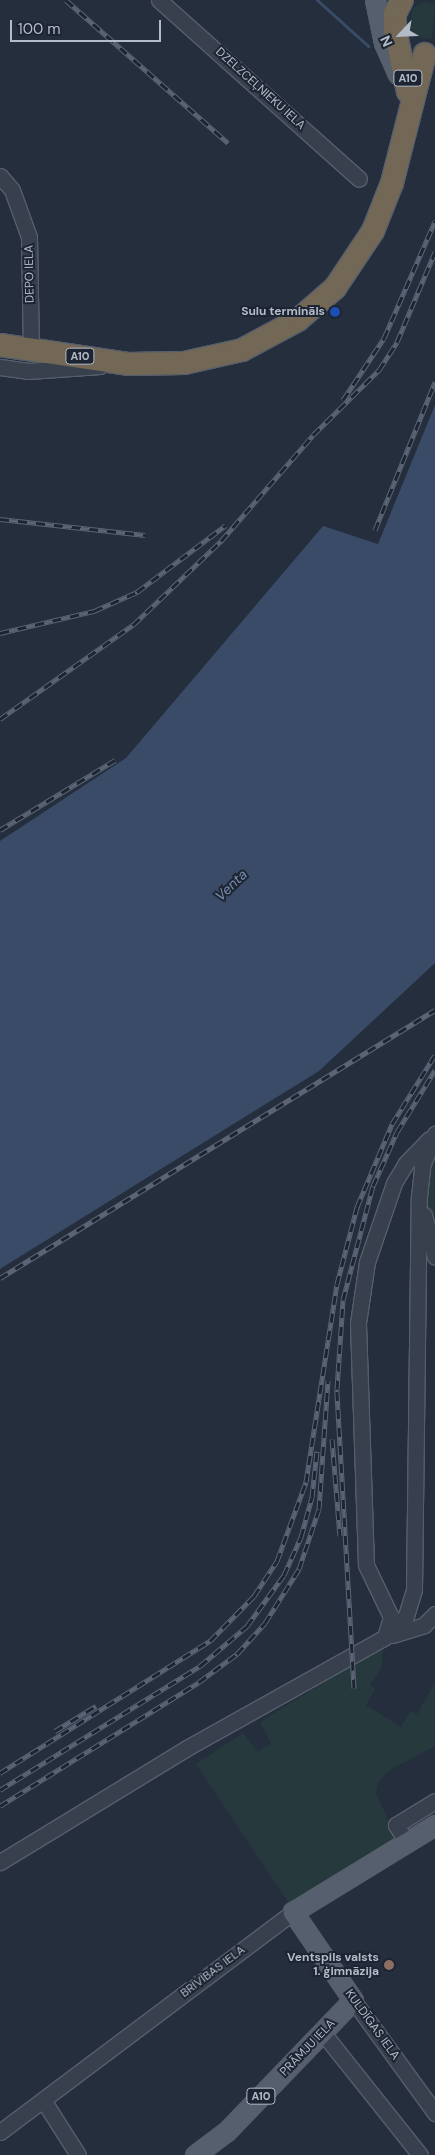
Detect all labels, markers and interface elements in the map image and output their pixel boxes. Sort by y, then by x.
scale bar [12,10,164,42]
north arrow [375,10,425,60]
text: 100 m [18,19,61,39]
text: N [376,33,397,50]
street label: DZELZCEĻNIEKU IELA [212,45,308,133]
road number: A10 [393,70,423,86]
street label: DEPO IELA [22,245,38,303]
place label: Sulu termināls [241,305,325,319]
marker: Sulu termināls [329,306,341,318]
road number: A10 [65,348,95,364]
water label: Venta [212,866,250,904]
street label: BRĪVĪBAS IELA [178,1943,248,2001]
place label: Ventspils valsts 1. ģimnāzija [287,1951,379,1979]
marker: Ventspils valsts 1. ģimnāzija [383,1959,395,1971]
street label: KULDĪGAS IELA [342,1987,402,2063]
street label: PRĀMJU IELA [277,2017,339,2079]
road number: A10 [246,2088,276,2104]

